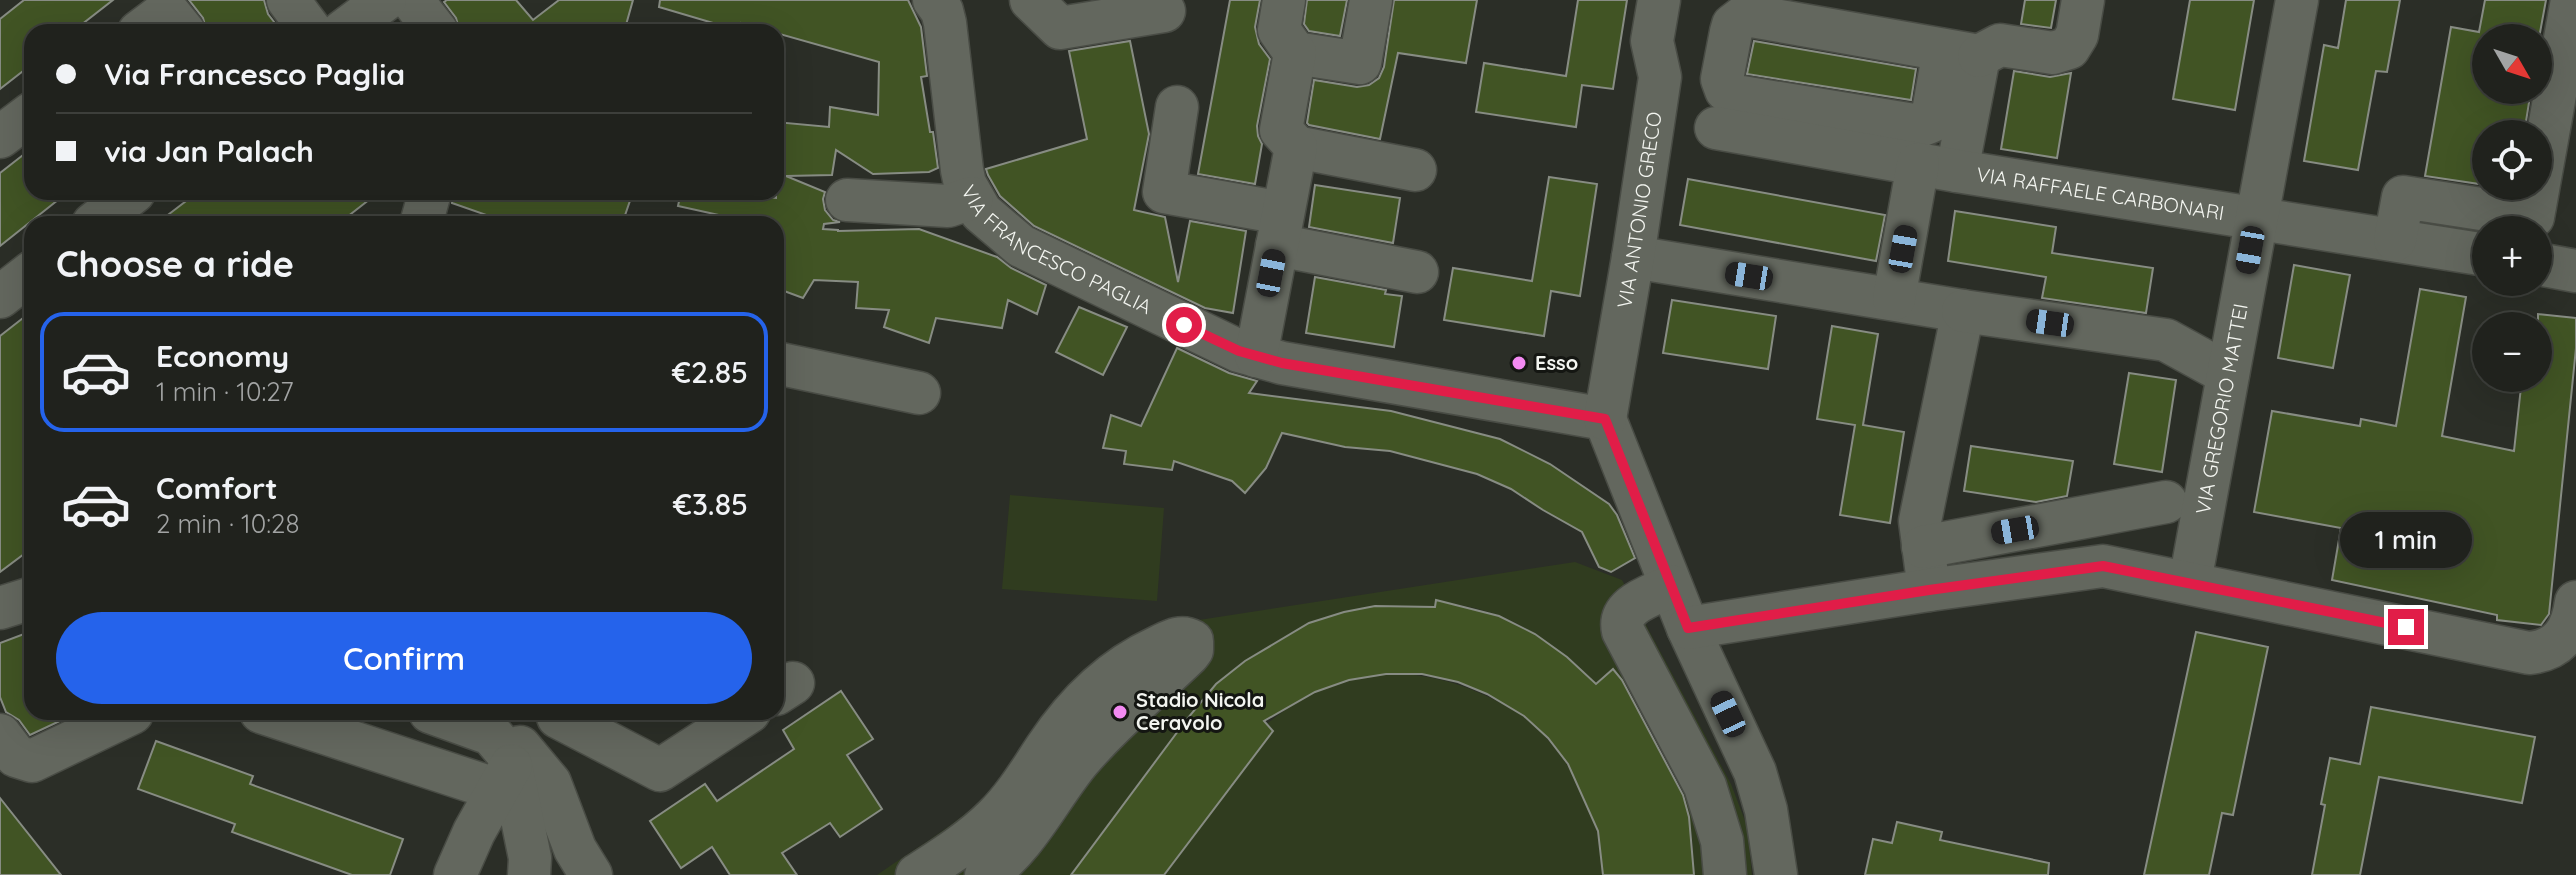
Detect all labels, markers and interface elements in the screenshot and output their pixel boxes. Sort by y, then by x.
north arrow [2472,24,2552,104]
map controls [2472,24,2552,392]
text: Via Francesco Paglia [104,55,405,93]
street label: VIA ANTONIO GRECO [1611,110,1667,310]
button: locate [2472,120,2552,200]
text: via Jan Palach [104,132,314,170]
street label: VIA RAFFAELE CARBONARI [1975,161,2226,225]
street label: VIA FRANCESCO PAGLIA [956,180,1156,319]
button: + [2472,216,2552,296]
car [1887,223,1919,275]
car [2234,224,2266,276]
text: Choose a ride [56,241,294,286]
car [1255,247,1287,299]
car [1723,260,1775,292]
street label: VIA GREGORIO MATTEI [2190,302,2253,516]
route start [1166,307,1202,343]
car [2025,308,2075,338]
button: − [2472,312,2552,392]
icon: car [60,336,132,408]
text: Economy [156,337,289,375]
place label: Esso [1535,350,1578,375]
text: €2.85 [672,353,748,391]
marker: Esso [1510,354,1528,372]
text: 1 min · 10:27 [156,375,294,408]
icon: car [60,468,132,540]
text: Comfort [156,469,277,507]
text: €3.85 [673,485,748,523]
text: 2 min · 10:28 [156,507,299,540]
callout: 1 min [2340,511,2472,567]
car [1989,514,2041,546]
text: 1 min [2375,523,2437,556]
route end [2388,609,2424,645]
button: Confirm [56,612,752,704]
place label: Stadio Nicola Ceravolo [1136,687,1264,735]
car [1707,687,1749,741]
marker: Stadio Nicola Ceravolo [1111,703,1129,721]

